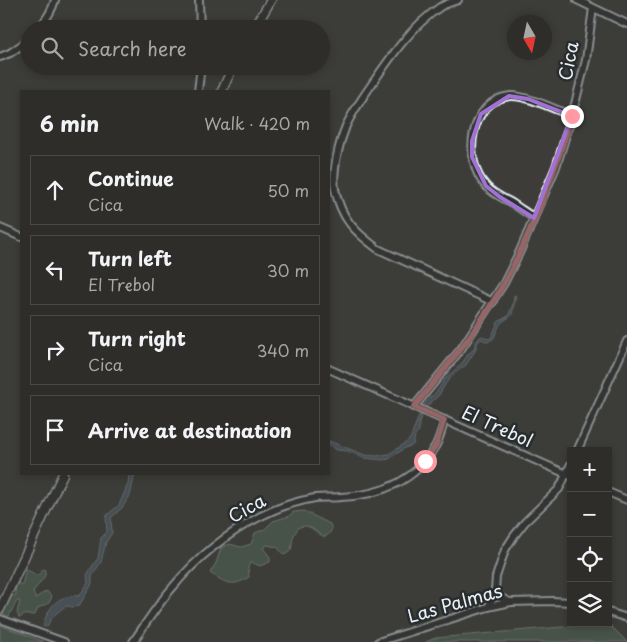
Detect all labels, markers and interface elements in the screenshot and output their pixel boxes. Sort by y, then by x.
north arrow [507,15,552,60]
search box [20,20,330,75]
icon: search [38,34,66,62]
text: Search here [78,34,187,62]
street label: Cica [551,38,585,83]
route end [561,105,584,128]
text: 6 min [40,107,99,139]
text: Walk · 420 m [204,111,310,135]
text: Continue [88,164,174,192]
icon: ahead [41,176,69,204]
text: 50 m [268,178,309,202]
text: Cica [88,192,123,216]
text: Turn left [88,244,172,272]
icon: left [41,256,69,284]
text: 30 m [267,258,309,282]
text: El Trebol [88,272,155,296]
text: Turn right [88,324,186,352]
icon: right [41,336,69,364]
text: 340 m [257,338,309,362]
text: Cica [88,352,123,376]
street label: El Trebol [458,398,538,453]
icon: arrive [41,416,69,444]
text: Arrive at destination [88,416,292,444]
map controls [567,447,612,627]
button: + [567,447,612,492]
route start [414,450,437,473]
street label: Cica [223,486,271,529]
button: − [567,492,612,537]
button: locate [567,537,612,582]
street label: Las Palmas [404,576,505,629]
button: layers [567,582,612,627]

